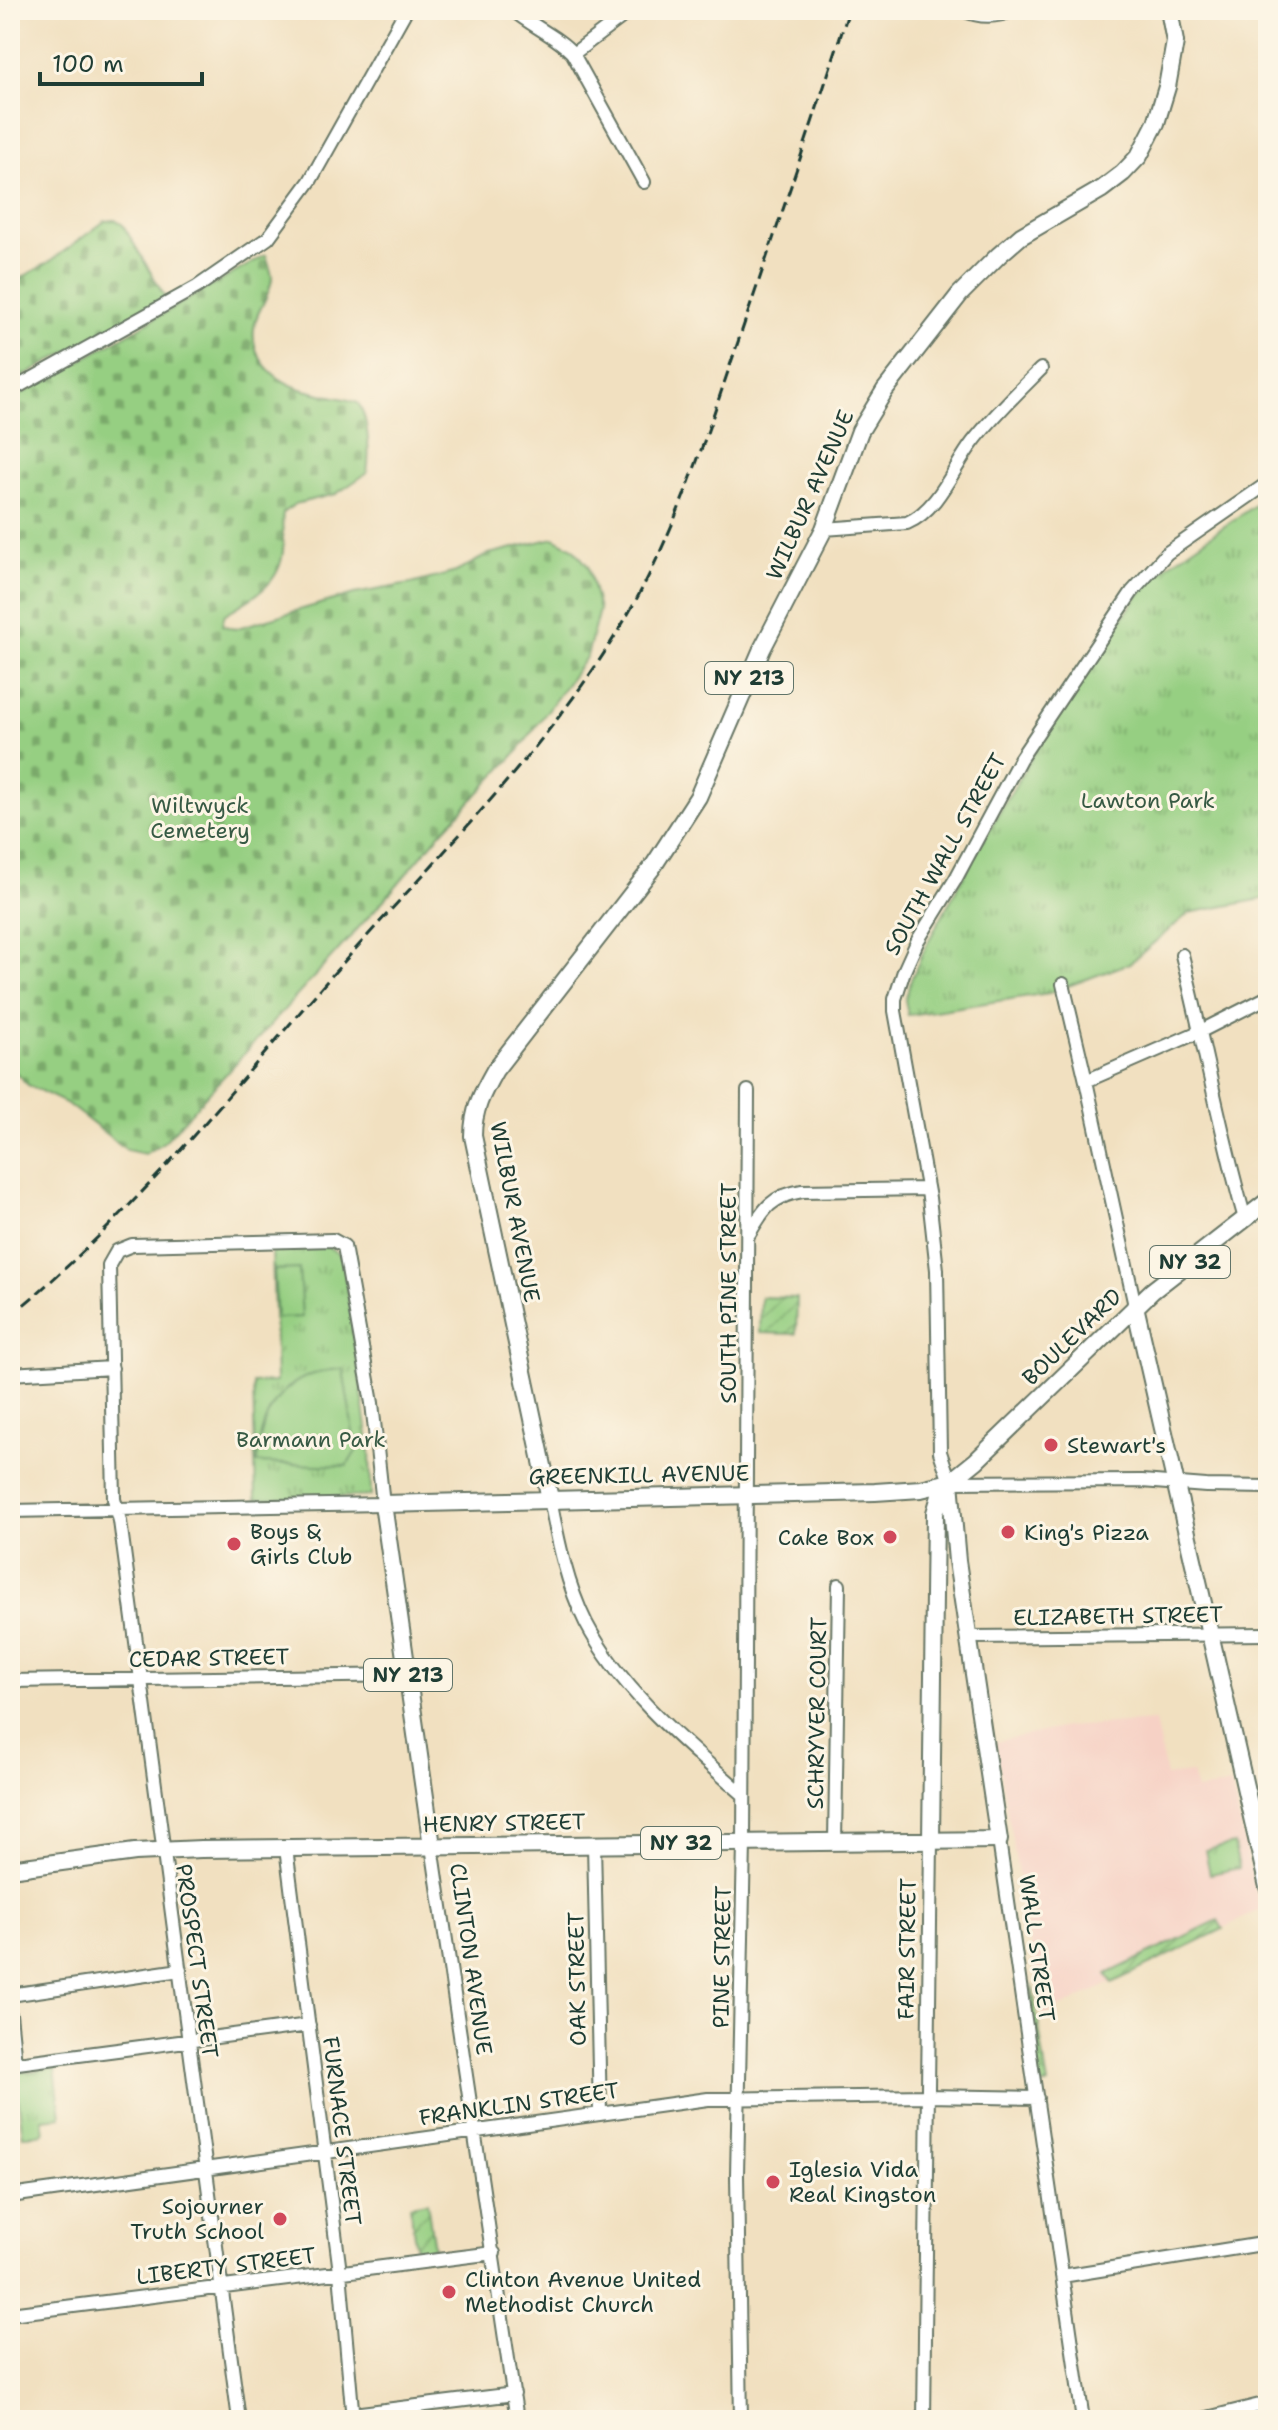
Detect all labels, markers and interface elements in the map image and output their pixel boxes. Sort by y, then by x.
scale bar [40,36,202,86]
text: 100 m [52,48,124,80]
street label: WILBUR AVENUE [759,405,861,585]
road number: NY 213 [705,662,793,694]
street label: SOUTH WALL STREET [877,748,1013,960]
park label: Lawton Park [1081,786,1215,815]
park label: Wiltwyck Cemetery [150,791,250,845]
street label: WILBUR AVENUE [483,1119,547,1305]
street label: SOUTH PINE STREET [714,1182,743,1404]
road number: NY 32 [1150,1246,1230,1278]
street label: BOULEVARD [1016,1282,1128,1392]
park label: Barmann Park [236,1425,386,1454]
place label: Stewart's [1067,1431,1166,1460]
marker: Stewart's [1042,1436,1060,1454]
street label: GREENKILL AVENUE [528,1459,750,1491]
place label: Boys & Girls Club [250,1517,353,1571]
place label: King's Pizza [1024,1518,1149,1547]
place label: Cake Box [778,1523,874,1552]
marker: King's Pizza [999,1523,1017,1541]
marker: Cake Box [881,1528,899,1546]
marker: Boys & Girls Club [225,1535,243,1553]
street label: ELIZABETH STREET [1013,1600,1224,1632]
street label: SCHRYVER COURT [801,1616,833,1810]
street label: CEDAR STREET [129,1642,290,1674]
road number: NY 213 [364,1659,452,1691]
street label: HENRY STREET [422,1807,586,1839]
road number: NY 32 [641,1827,721,1859]
street label: CLINTON AVENUE [443,1861,499,2057]
street label: PROSPECT STREET [169,1862,225,2060]
street label: WALL STREET [1012,1873,1062,2024]
street label: FAIR STREET [891,1877,923,2020]
street label: PINE STREET [706,1885,738,2029]
street label: OAK STREET [561,1911,593,2046]
street label: FURNACE STREET [316,2035,368,2227]
street label: FRANKLIN STREET [417,2076,621,2132]
place label: Iglesia Vida Real Kingston [789,2155,936,2209]
marker: Iglesia Vida Real Kingston [764,2173,782,2191]
place label: Sojourner Truth School [130,2192,264,2246]
marker: Sojourner Truth School [271,2210,289,2228]
street label: LIBERTY STREET [135,2241,318,2291]
place label: Clinton Avenue United Methodist Church [465,2265,701,2319]
marker: Clinton Avenue United Methodist Church [440,2283,458,2301]

